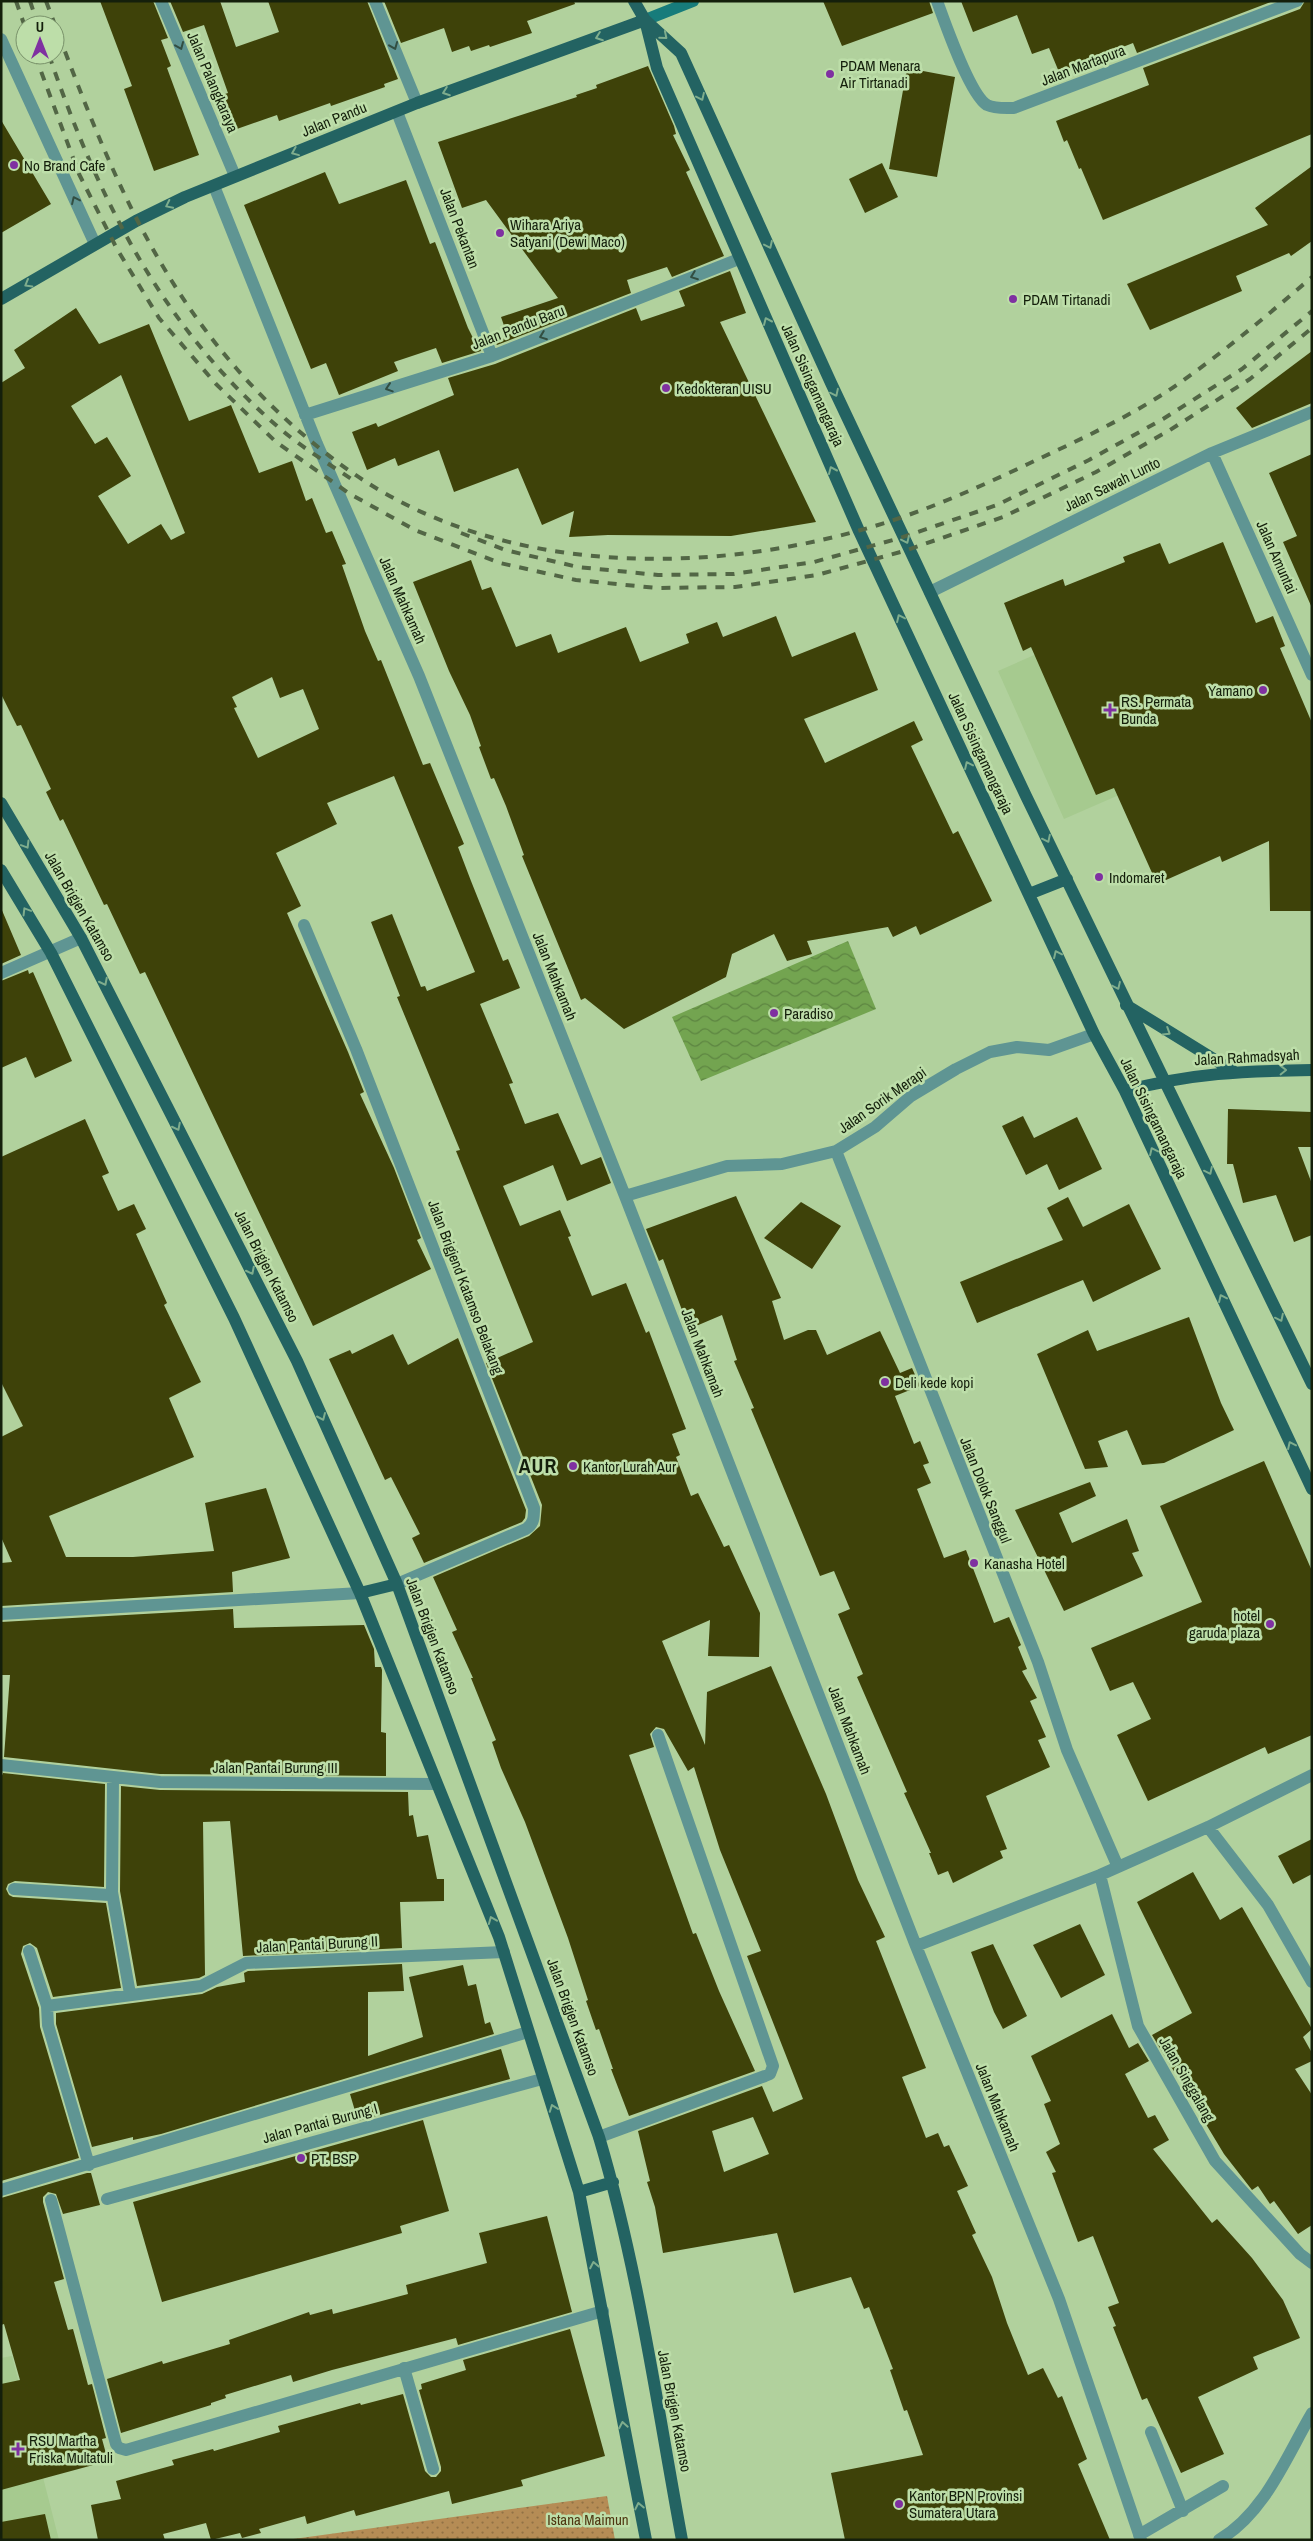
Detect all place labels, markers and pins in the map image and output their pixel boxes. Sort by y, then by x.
place label: PDAM Menara Air Tirtanadi [839,55,921,93]
marker: PDAM Menara Air Tirtanadi [824,68,836,80]
place label: No Brand Cafe [24,155,106,176]
marker: No Brand Cafe [8,159,20,171]
place label: Wihara Ariya Satyani (Dewi Maco) [510,214,625,252]
marker: Wihara Ariya Satyani (Dewi Maco) [494,227,506,239]
place label: PDAM Tirtanadi [1023,289,1111,310]
marker: PDAM Tirtanadi [1007,293,1019,305]
place label: Kedokteran UISU [676,378,772,399]
marker: Kedokteran UISU [660,382,672,394]
place label: Yamano [1208,680,1253,701]
marker: Yamano [1257,684,1269,696]
place label: RS. Permata Bunda [1121,691,1192,729]
marker: RS. Permata Bunda [1103,703,1117,717]
place label: Indomaret [1109,867,1165,888]
marker: Indomaret [1093,871,1105,883]
place label: Paradiso [784,1003,833,1024]
marker: Paradiso [768,1007,780,1019]
place label: Deli kede kopi [895,1372,974,1393]
marker: Deli kede kopi [879,1376,891,1388]
place label: Kantor Lurah Aur [583,1456,676,1477]
marker: Kantor Lurah Aur [567,1460,579,1472]
place label: Kanasha Hotel [984,1553,1065,1574]
marker: Kanasha Hotel [968,1557,980,1569]
place label: hotel garuda plaza [1189,1605,1260,1643]
marker: hotel garuda plaza [1264,1618,1276,1630]
place label: PT. BSP [311,2148,357,2169]
marker: PT. BSP [295,2152,307,2164]
place label: RSU Martha Friska Multatuli [29,2430,113,2468]
marker: RSU Martha Friska Multatuli [11,2442,25,2456]
place label: Kantor BPN Provinsi Sumatera Utara [909,2485,1023,2523]
marker: Kantor BPN Provinsi Sumatera Utara [893,2498,905,2510]

